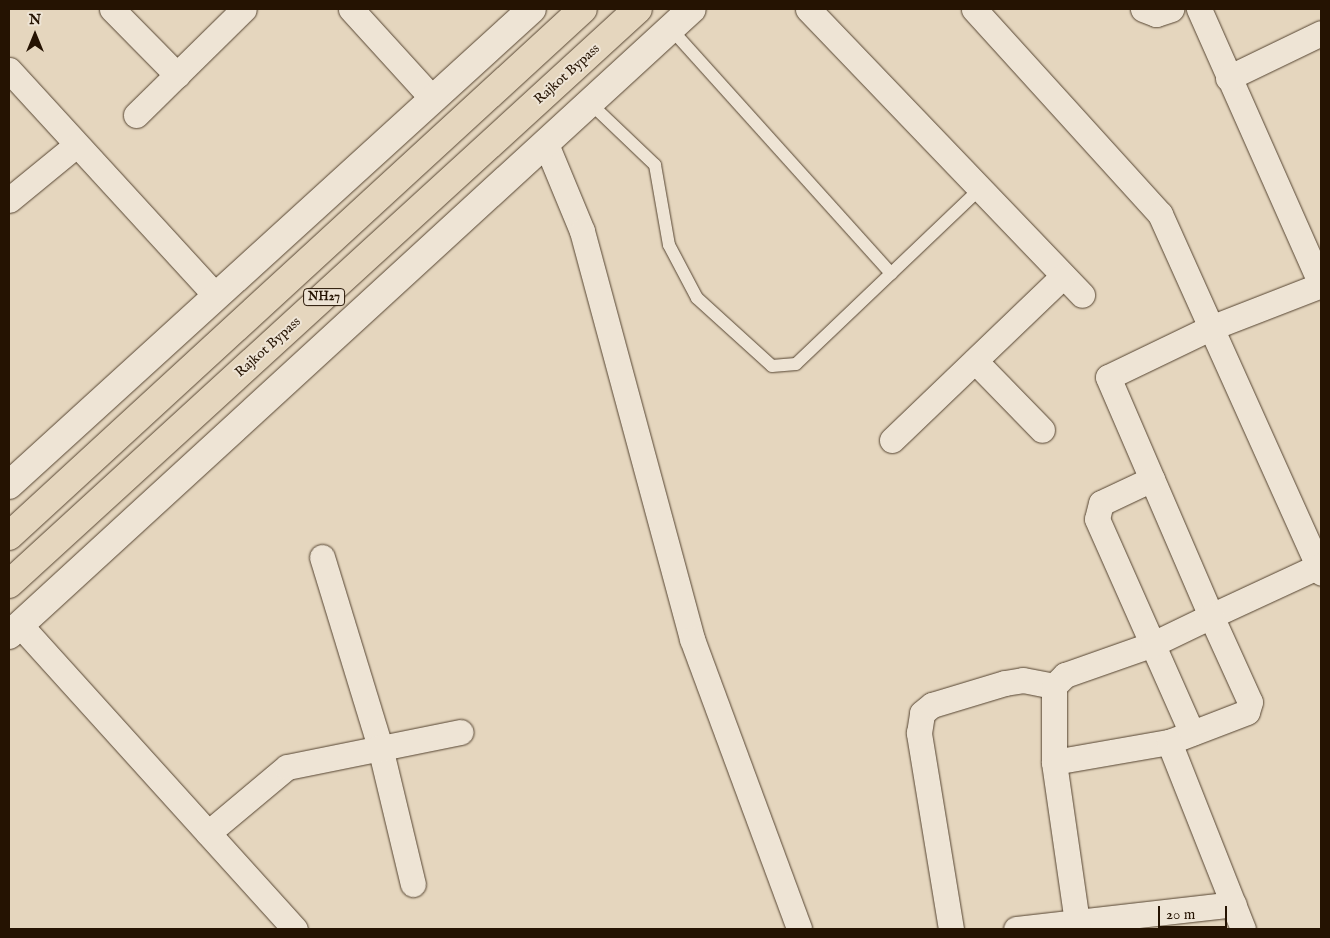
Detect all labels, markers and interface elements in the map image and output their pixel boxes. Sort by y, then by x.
north arrow [10,10,60,60]
text: N [29,11,41,29]
street label: Rajkot Bypass [531,40,603,108]
road number: NH27 [303,288,345,306]
street label: Rajkot Bypass [232,313,304,381]
scale bar [1160,896,1229,928]
text: 20 m [1166,905,1195,924]

